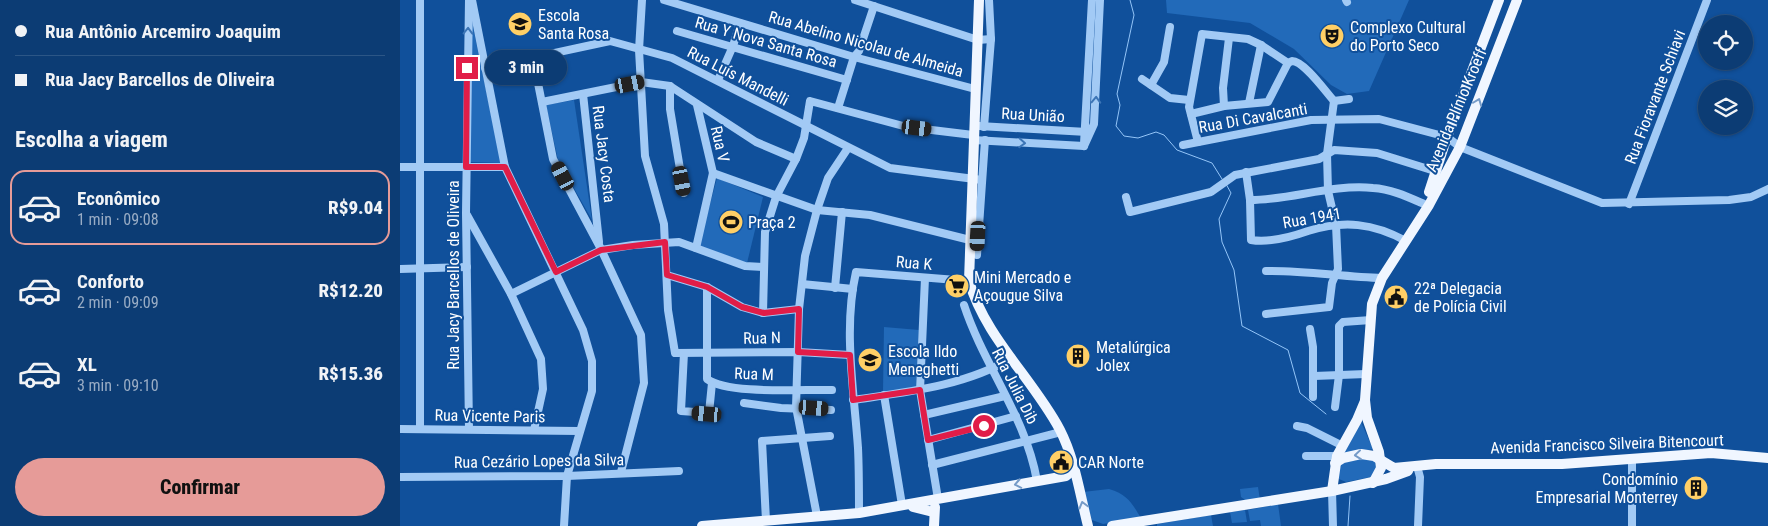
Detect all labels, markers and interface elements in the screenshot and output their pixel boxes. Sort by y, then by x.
place label: Escola Santa Rosa [538,6,609,43]
street label: Rua Abelino Nicolau de Almeida [767,7,965,81]
school or university icon: Escola Santa Rosa [507,11,533,37]
street label: Rua Y Nova Santa Rosa [693,13,839,71]
map controls [1698,15,1753,135]
button: locate [1698,15,1753,70]
place label: Complexo Cultural do Porto Seco [1350,18,1466,55]
text: Rua Antônio Arcemiro Joaquim [45,20,281,43]
theatre icon: Complexo Cultural do Porto Seco [1319,23,1345,49]
one-way arrow [463,26,473,34]
street label: Rua Fioravante Schiavi [1621,27,1689,167]
street label: Rua Luís Mandelli [684,42,792,110]
street label: Avenida Plínio Kroeff [1421,45,1491,175]
callout: 3 min [484,50,567,86]
route end [456,57,478,79]
text: 3 min [508,58,544,77]
text: Rua Jacy Barcellos de Oliveira [45,68,275,91]
car [613,74,646,94]
button: layers [1698,80,1753,135]
one-way arrow [1090,96,1101,104]
one-way arrow [1472,98,1482,106]
street label: Rua Di Cavalcanti [1197,99,1309,137]
street label: Rua Jacy Costa [589,104,619,204]
street label: Rua União [1001,104,1065,126]
car [901,119,932,137]
street label: Rua V [707,124,733,164]
text: Escolha a viagem [15,127,168,152]
one-way arrow [1018,137,1026,148]
car [549,159,576,193]
car [671,165,692,197]
street label: Rua Jacy Barcellos de Oliveira [444,180,463,370]
icon: car [17,185,62,230]
text: Econômico [77,187,160,210]
text: R$9.04 [328,196,383,219]
street label: Rua 1941 [1281,204,1343,232]
sports icon: Praça 2 [718,209,744,235]
text: 1 min · 09:08 [77,210,159,229]
place label: Praça 2 [748,213,796,232]
car [969,221,986,251]
street label: Rua K [895,252,933,274]
icon: car [17,268,62,313]
place label: Mini Mercado e Açougue Silva [974,268,1071,305]
text: Conforto [77,270,144,293]
supermarket icon: Mini Mercado e Açougue Silva [944,273,970,299]
text: R$12.20 [318,279,383,302]
place label: 22ª Delegacia de Polícia Civil [1414,279,1507,316]
public building icon: 22ª Delegacia de Polícia Civil [1383,284,1409,310]
text: 2 min · 09:09 [77,293,159,312]
street label: Rua N [743,328,781,348]
place label: Metalúrgica Jolex [1096,338,1171,375]
place label: Escola Ildo Meneghetti [888,342,959,379]
building icon: Metalúrgica Jolex [1065,343,1091,369]
street label: Rua Julia Dib [988,345,1042,427]
school or university icon: Escola Ildo Meneghetti [857,347,883,373]
icon: car [17,351,62,396]
text: XL [77,353,97,376]
text: R$15.36 [318,362,383,385]
street label: Rua M [734,364,774,384]
text: 3 min · 09:10 [77,376,159,395]
car [798,399,829,417]
car [691,405,722,423]
street label: Rua Vicente Paris [434,406,546,426]
route start [973,415,995,437]
street label: Avenida Francisco Silveira Bitencourt [1490,430,1724,458]
public building icon: CAR Norte [1048,449,1074,475]
one-way arrow [1354,449,1362,460]
street label: Rua Cezário Lopes da Silva [454,450,624,472]
place label: CAR Norte [1078,453,1144,472]
button: Confirmar [15,458,385,516]
place label: Condomínio Empresarial Monterrey [1536,470,1678,507]
building icon: Condomínio Empresarial Monterrey [1683,475,1709,501]
one-way arrow [1013,479,1022,489]
one-way arrow [1078,502,1088,510]

